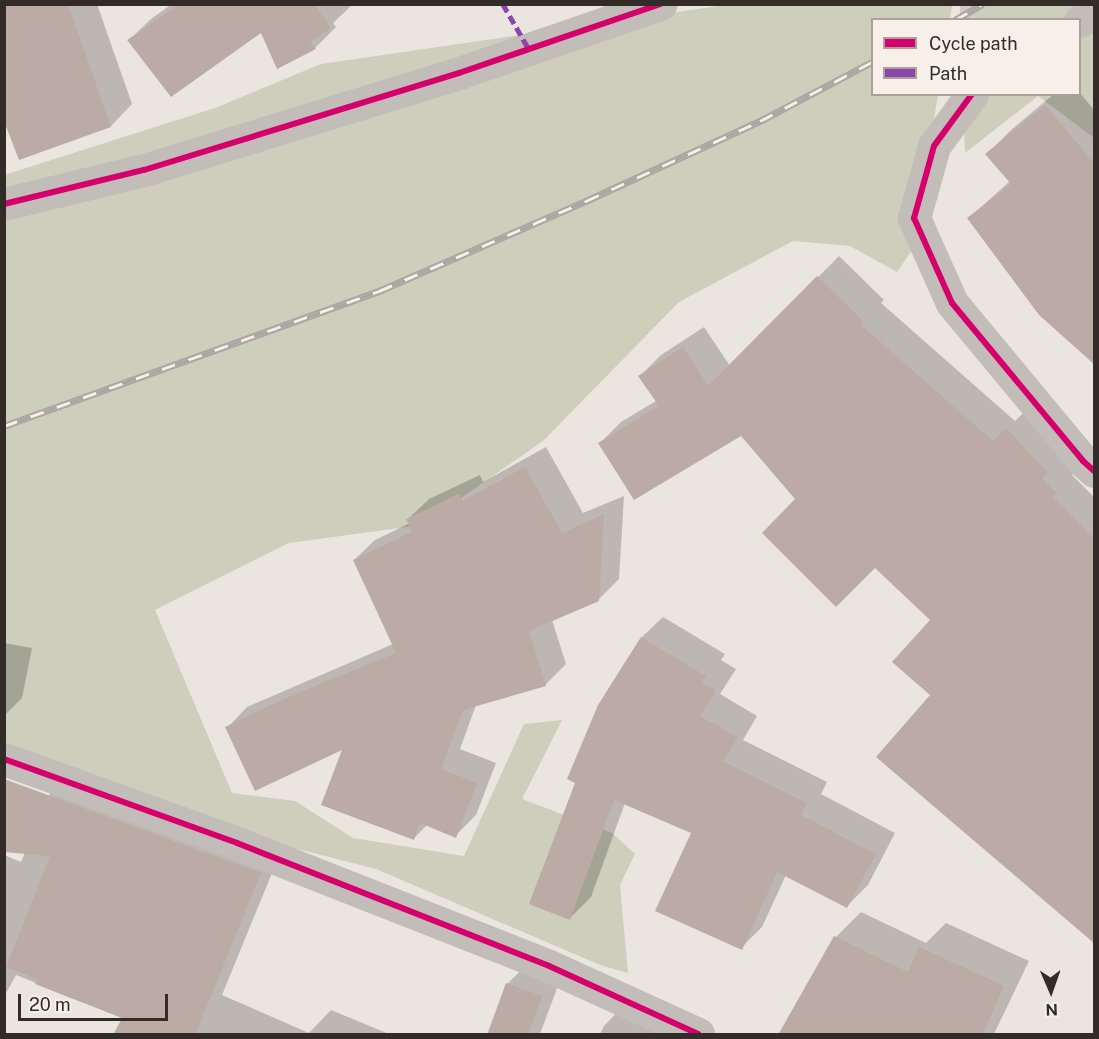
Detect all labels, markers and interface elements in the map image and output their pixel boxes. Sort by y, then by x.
legend [871,18,1081,96]
text: Cycle path [929,33,1018,54]
text: Path [929,63,967,84]
north arrow [1021,961,1081,1021]
scale bar [21,982,171,1020]
text: 20 m [29,994,71,1015]
text: N [1045,1000,1058,1019]

